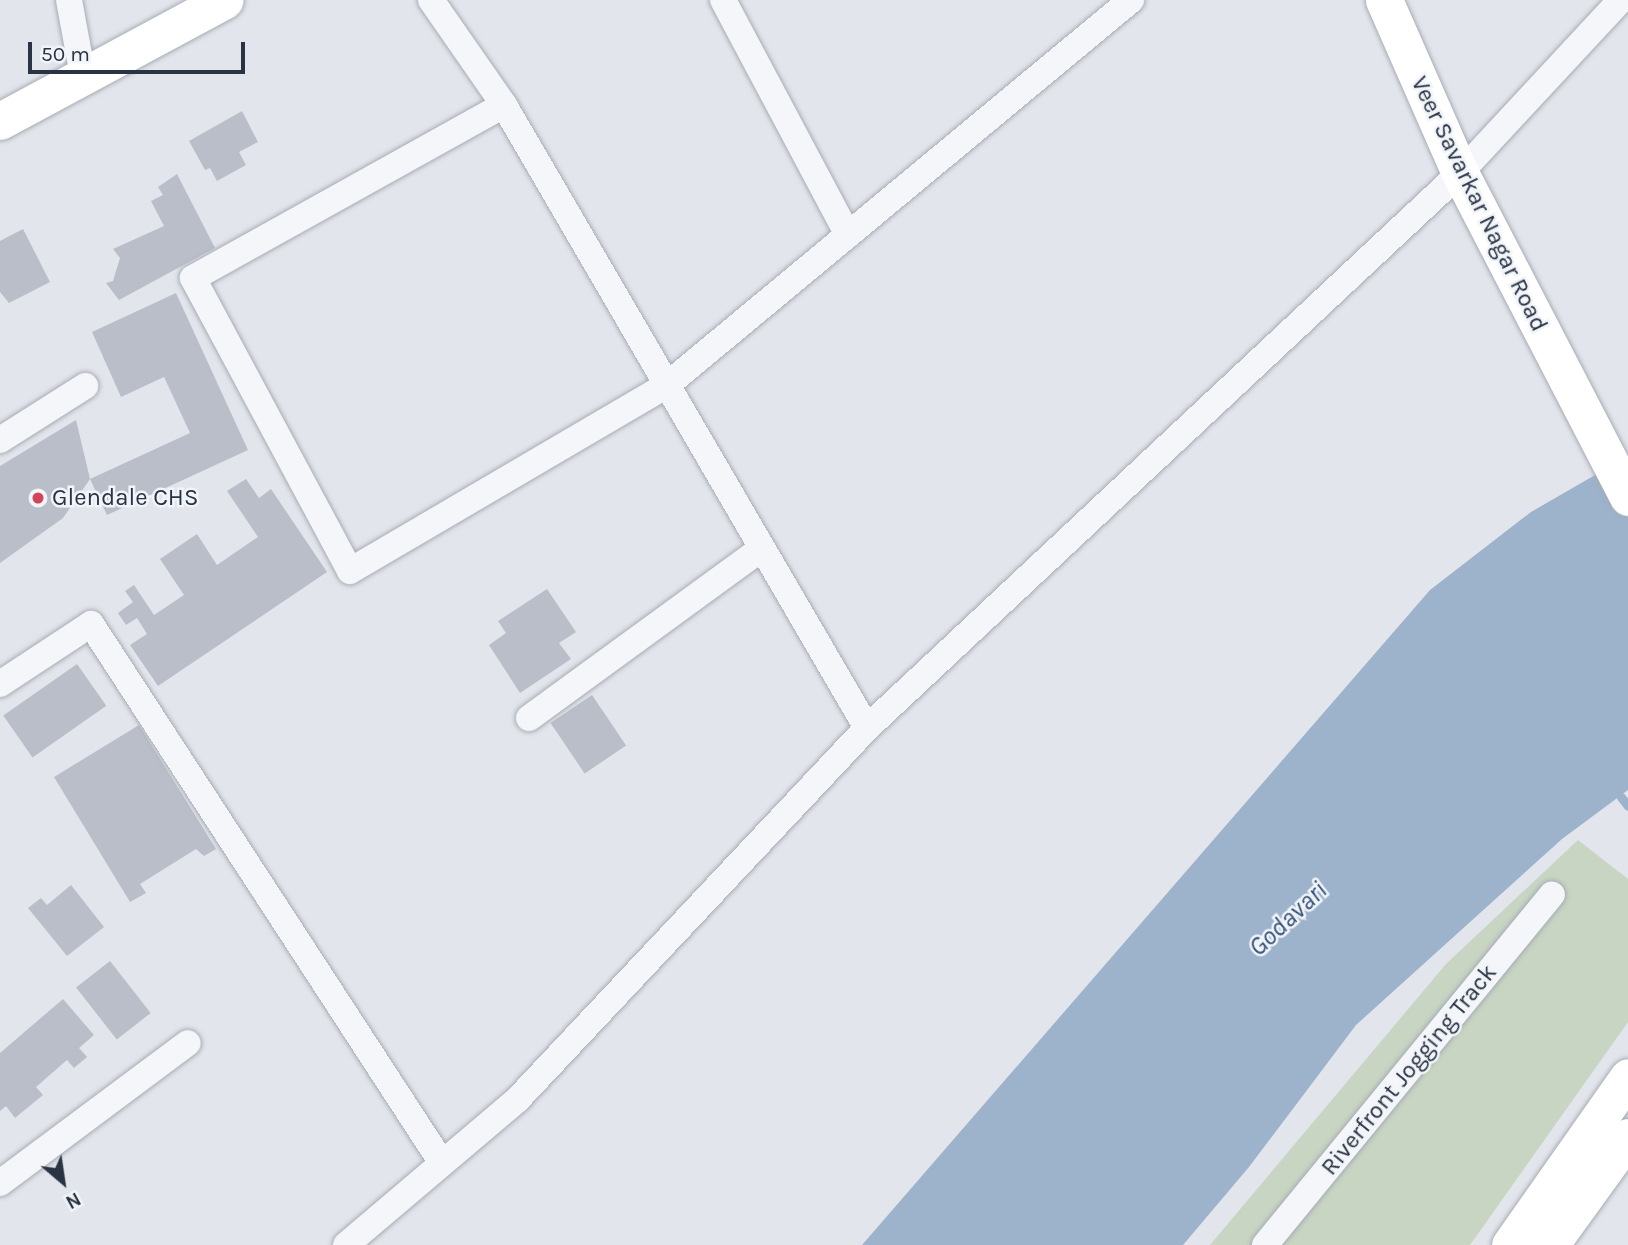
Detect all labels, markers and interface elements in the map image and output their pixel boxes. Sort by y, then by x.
scale bar [32,28,248,72]
text: 50 m [41,42,90,66]
street label: Veer Savarkar Nagar Road [1405,72,1553,336]
place label: Glendale CHS [52,484,198,512]
marker: Glendale CHS [30,490,46,506]
water label: Godavari [1242,875,1334,963]
street label: Riverfront Jogging Track [1315,959,1503,1181]
north arrow [28,1147,98,1217]
text: N [62,1187,84,1213]

